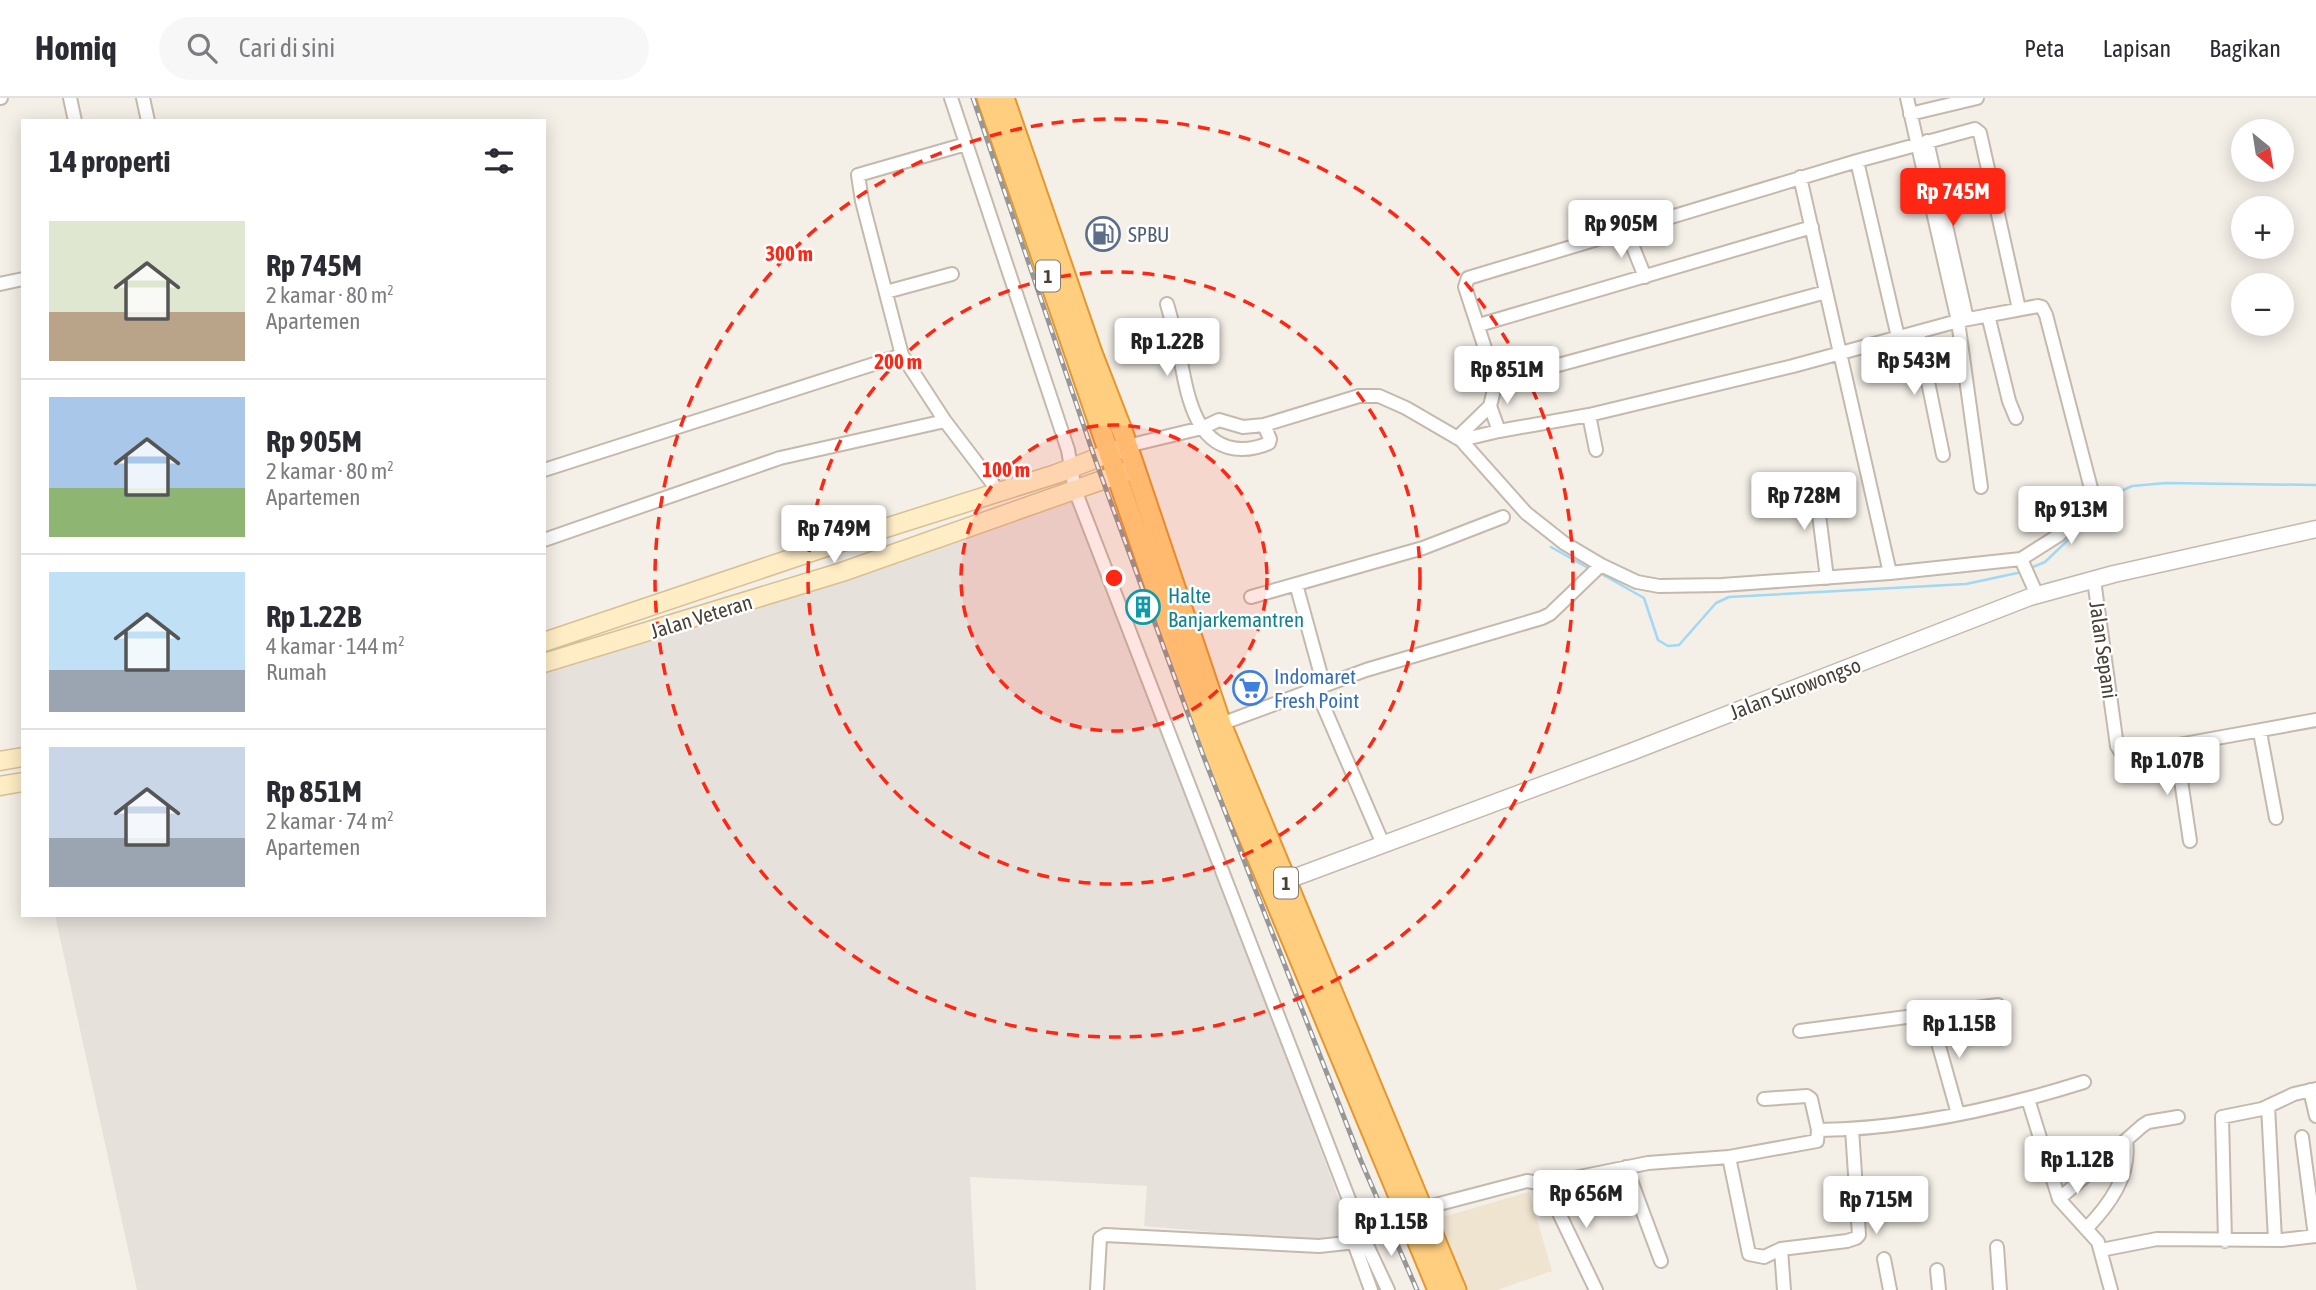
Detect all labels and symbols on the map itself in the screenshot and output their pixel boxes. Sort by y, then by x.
north arrow [2231,119,2294,182]
pin: Rp 745M [1888,169,2018,228]
pin: Rp 905M [1556,200,1686,260]
fuel station icon: SPBU [1084,215,1122,253]
place label: SPBU [1128,222,1169,246]
text: 300 m [765,241,813,265]
road number: 1 [1036,260,1060,292]
pin: Rp 1.22B [1095,318,1239,378]
pin: Rp 543M [1849,338,1979,397]
pin: Rp 851M [1442,346,1572,406]
text: 200 m [874,349,922,373]
text: 100 m [982,457,1030,481]
pin: Rp 728M [1739,472,1869,532]
pin: Rp 913M [2006,486,2136,546]
pin: Rp 749M [769,505,899,565]
centre of rings [1102,566,1126,590]
place label: Halte Banjarkemantren [1168,583,1304,631]
building icon: Halte Banjarkemantren [1124,588,1162,626]
street label: Jalan Veteran [647,589,755,643]
street label: Jalan Sepani [2085,600,2123,700]
street label: Jalan Surowongso [1726,652,1864,724]
place label: Indomaret Fresh Point [1274,664,1359,712]
supermarket icon: Indomaret Fresh Point [1231,669,1269,707]
pin: Rp 1.07B [2095,738,2239,797]
road number: 1 [1274,868,1298,898]
pin: Rp 1.15B [1887,1000,2031,1060]
pin: Rp 1.12B [2005,1136,2149,1196]
pin: Rp 656M [1521,1170,1651,1230]
pin: Rp 715M [1811,1176,1941,1236]
pin: Rp 1.15B [1319,1198,1463,1258]

